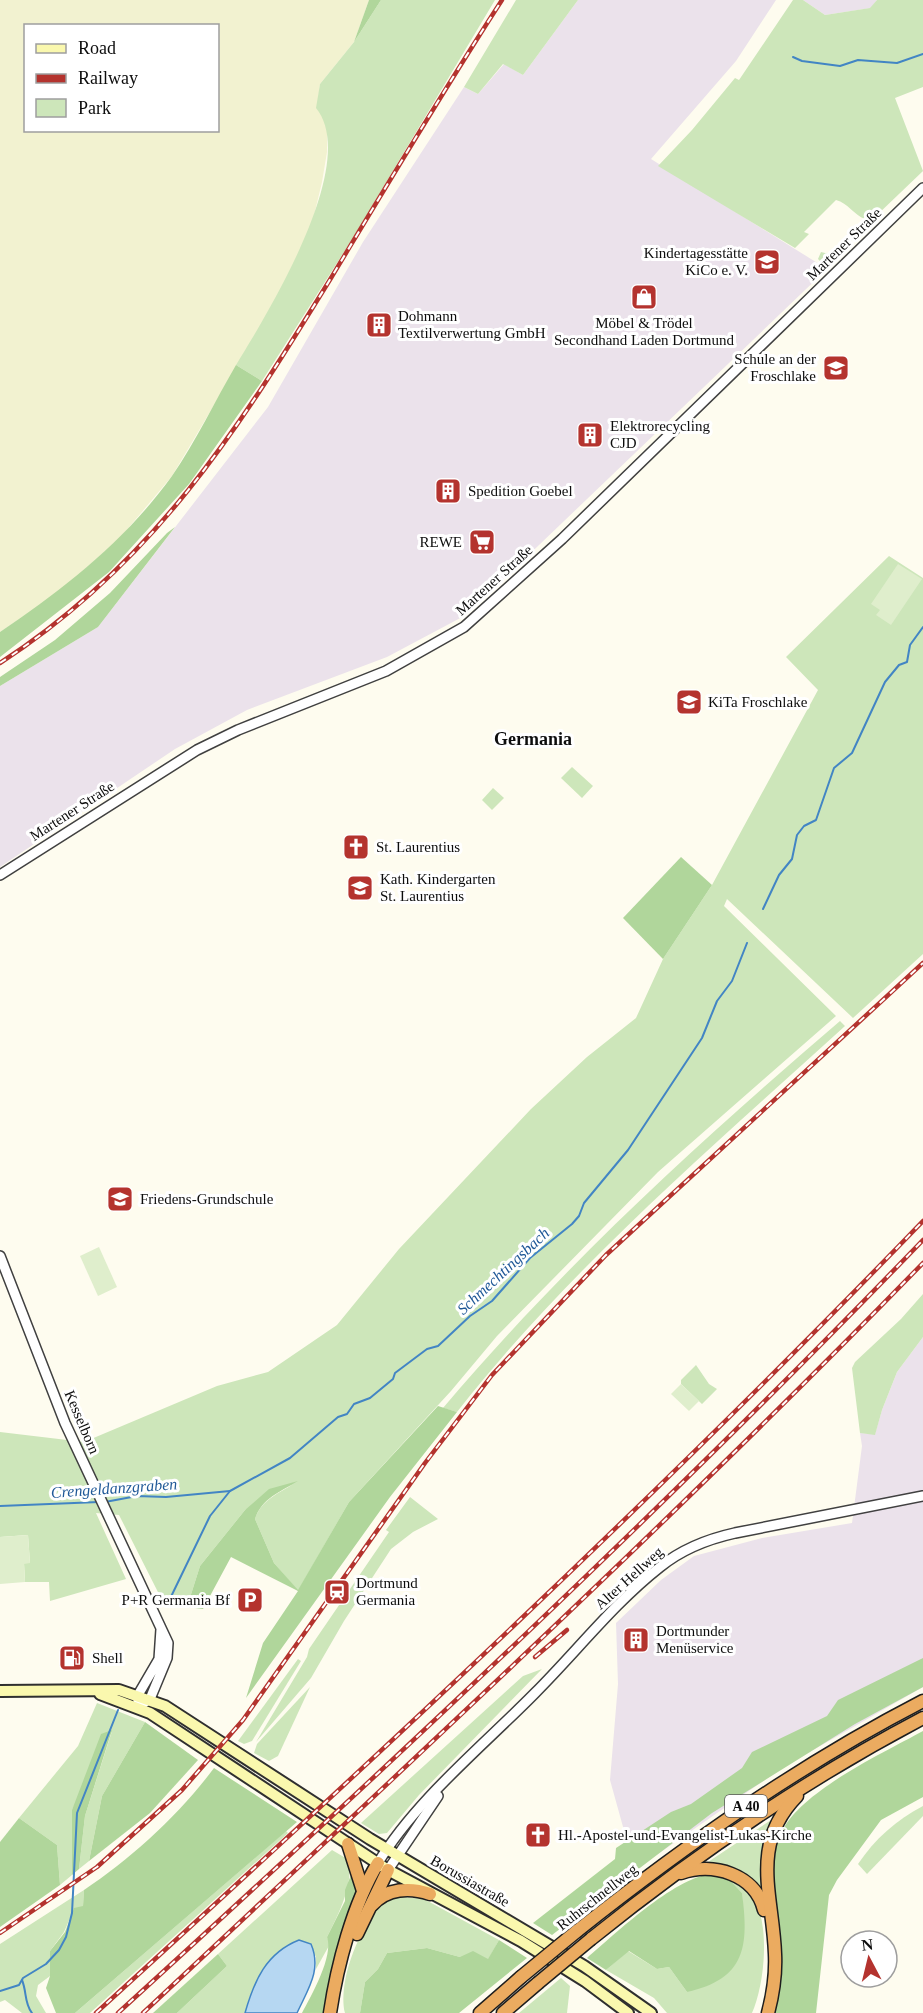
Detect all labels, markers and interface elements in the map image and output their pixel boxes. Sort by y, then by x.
legend [24,24,219,132]
text: Road [78,38,116,58]
text: Railway [78,68,138,88]
text: Park [78,98,111,118]
street label: Martener Straße [804,204,885,283]
place label: Kindertagesstätte KiCo e. V. [644,245,748,278]
school or university icon: Kindertagesstätte KiCo e. V. [752,247,782,277]
shop icon: Möbel & Trödel Secondhand Laden Dortmund [629,282,659,312]
place label: Dohmann Textilverwertung GmbH [398,308,546,341]
building icon: Dohmann Textilverwertung GmbH [364,310,394,340]
place label: Möbel & Trödel Secondhand Laden Dortmund [554,315,734,348]
place label: Schule an der Froschlake [734,351,816,384]
school or university icon: Schule an der Froschlake [821,353,851,383]
place label: Elektrorecycling CJD [610,418,710,451]
building icon: Elektrorecycling CJD [575,420,605,450]
building icon: Spedition Goebel [433,476,463,506]
place label: Spedition Goebel [468,483,573,499]
supermarket icon: REWE [467,527,497,557]
place label: REWE [420,534,462,550]
street label: Martener Straße [453,541,536,618]
school or university icon: KiTa Froschlake [674,687,704,717]
place label: KiTa Froschlake [708,694,808,710]
district label: Germania [494,729,572,749]
street label: Martener Straße [27,778,117,844]
church icon: St. Laurentius [341,832,371,862]
place label: St. Laurentius [376,839,460,855]
place label: Kath. Kindergarten St. Laurentius [380,871,496,904]
school or university icon: Kath. Kindergarten St. Laurentius [345,873,375,903]
school or university icon: Friedens-Grundschule [105,1184,135,1214]
place label: Friedens-Grundschule [140,1191,274,1207]
water label: Schmechtingsbach [454,1224,553,1319]
street label: Kesselborn [61,1388,103,1457]
water label: Crengeldanzgraben [50,1475,178,1502]
street label: Alter Hellweg [592,1543,666,1613]
place label: Dortmund Germania [356,1575,418,1608]
station icon: Dortmund Germania [322,1577,352,1607]
parking icon: P+R Germania Bf [235,1585,265,1615]
place label: P+R Germania Bf [122,1592,230,1608]
place label: Dortmunder Menüservice [656,1623,734,1656]
building icon: Dortmunder Menüservice [621,1625,651,1655]
fuel station icon: Shell [57,1643,87,1673]
place label: Shell [92,1650,123,1666]
road number: A 40 [725,1795,767,1817]
church icon: Hl.-Apostel-und-Evangelist-Lukas-Kirche [523,1820,553,1850]
place label: Hl.-Apostel-und-Evangelist-Lukas-Kirche [558,1827,812,1843]
street label: Borussiastraße [428,1852,513,1910]
street label: Ruhrschnellweg [554,1860,641,1933]
north arrow [839,1929,899,1989]
text: N [860,1935,874,1954]

